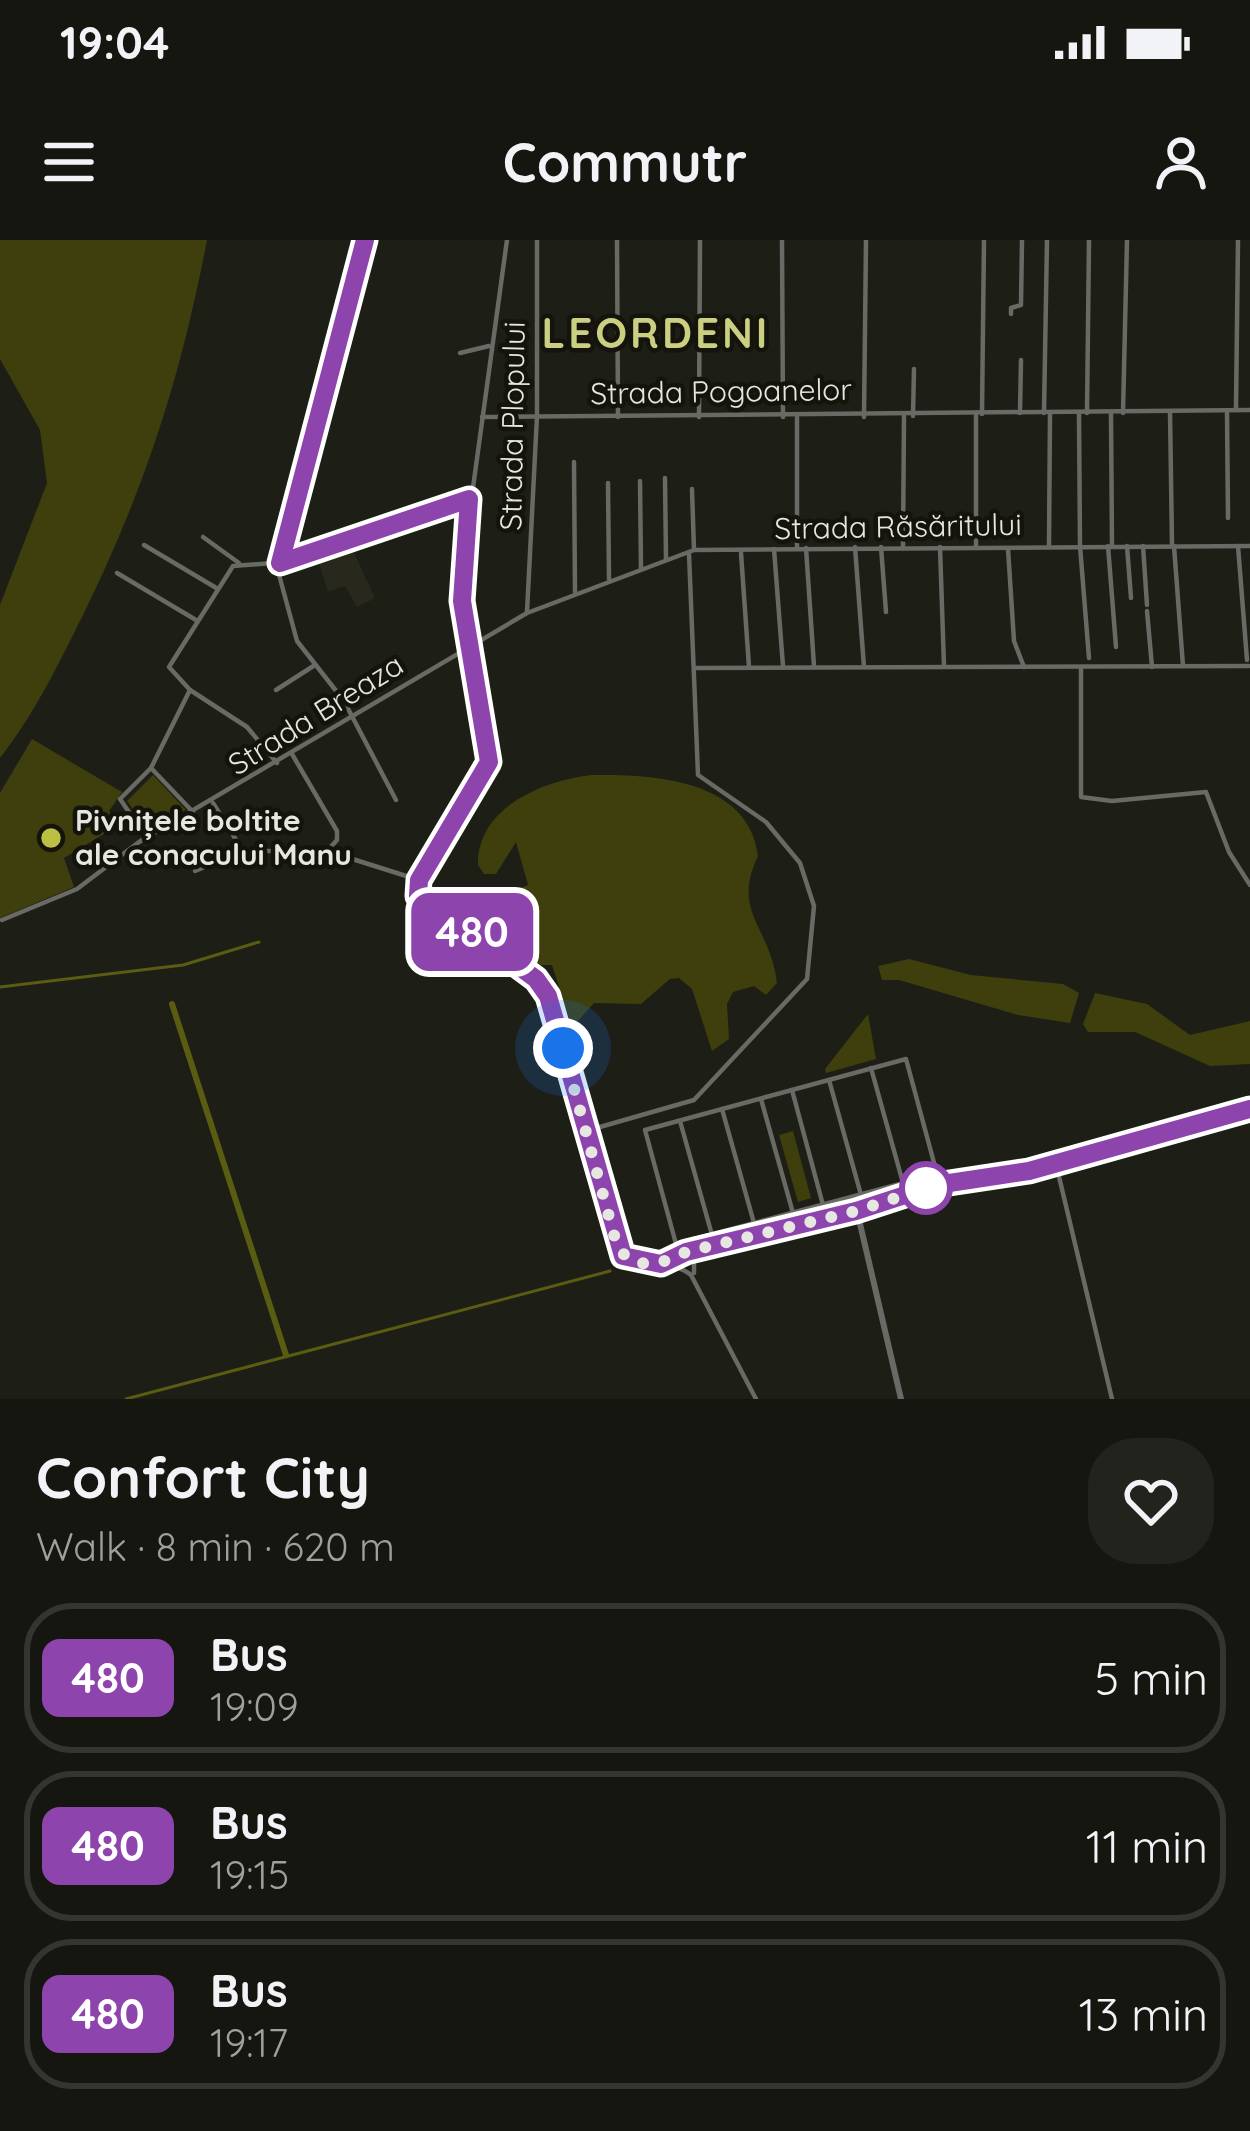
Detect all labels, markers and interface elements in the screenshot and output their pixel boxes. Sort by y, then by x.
text: 19:04 [60,14,169,70]
text: Commutr [503,128,747,196]
icon: menu [36,129,102,195]
icon: person [1148,129,1214,195]
district label: LEORDENI [542,306,770,359]
street label: Strada Plopului [491,321,533,531]
street label: Strada Pogoanelor [590,370,853,412]
street label: Strada Răsăritului [774,505,1022,547]
street label: Strada Breaza [221,645,410,783]
place label: Pivnițele boltite ale conacului Manu [75,801,352,873]
marker: Pivnițele boltite ale conacului Manu [38,825,64,851]
line badge: 480 [403,893,541,971]
text: 480 [435,905,509,958]
your location [533,1018,593,1078]
unlabelled marker [901,1163,951,1213]
button: heart [1088,1438,1214,1564]
text: Confort City [36,1441,370,1512]
text: Walk · 8 min · 620 m [36,1522,395,1571]
text: Bus [210,1626,288,1682]
text: 5 min [1095,1650,1208,1706]
text: 480 [71,1651,145,1704]
text: 19:09 [210,1682,298,1731]
text: Bus [210,1794,288,1850]
text: 11 min [1086,1818,1208,1874]
text: 480 [71,1819,145,1872]
text: 19:15 [210,1850,289,1899]
text: Bus [210,1962,288,2018]
text: 13 min [1079,1986,1208,2042]
text: 480 [71,1987,145,2040]
text: 19:17 [210,2018,288,2067]

